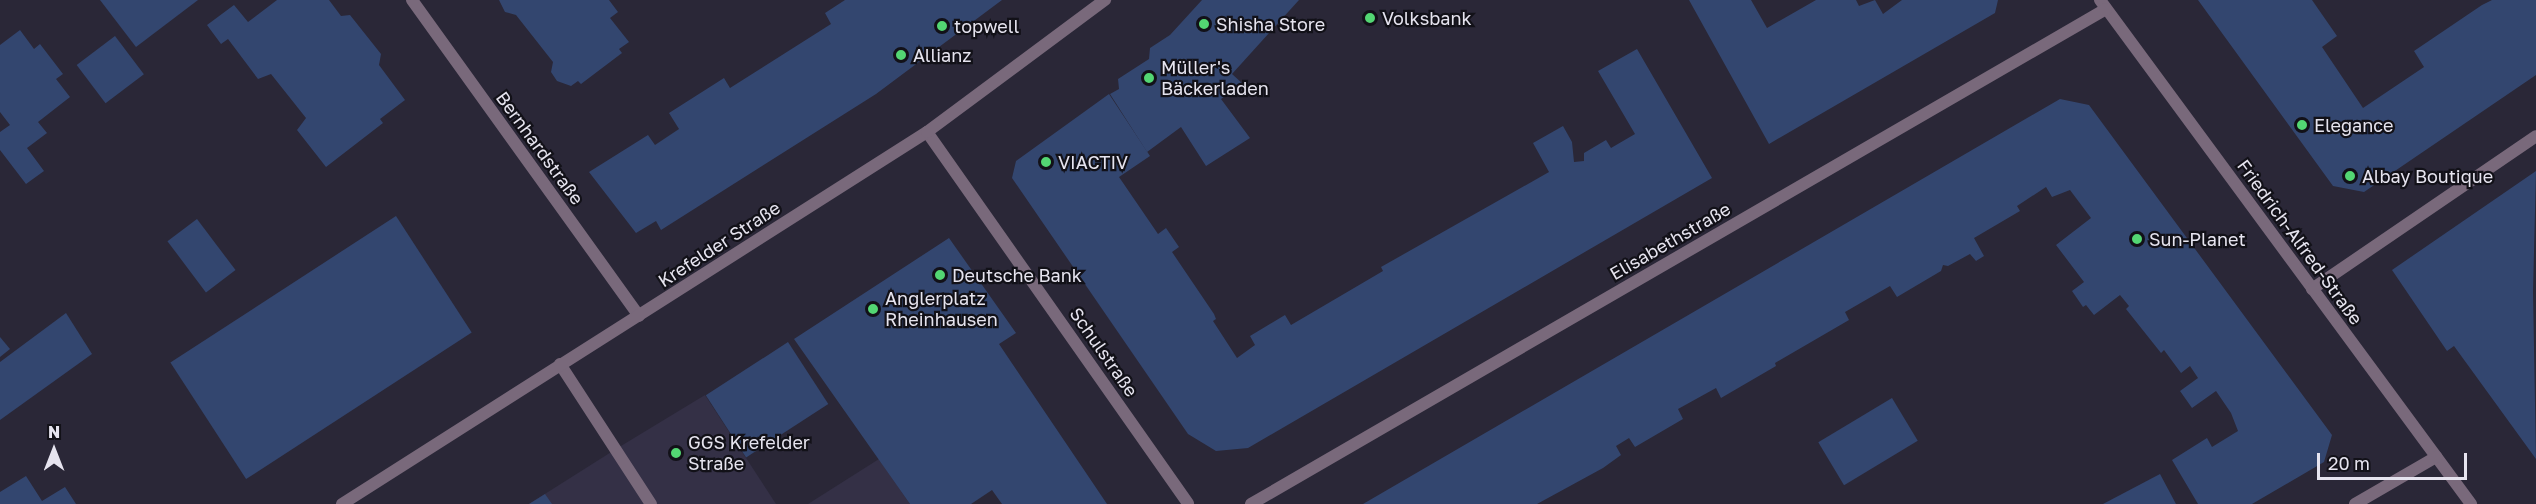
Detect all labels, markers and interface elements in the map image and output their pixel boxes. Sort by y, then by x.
place label: Volksbank [1382,7,1472,29]
marker: Volksbank [1363,11,1377,25]
place label: Shisha Store [1216,13,1325,35]
place label: topwell [954,15,1019,37]
marker: Shisha Store [1197,17,1211,31]
marker: topwell [935,19,949,33]
place label: Allianz [913,44,971,66]
marker: Allianz [894,48,908,62]
place label: Müller's Bäckerladen [1161,57,1269,100]
marker: Müller's Bäckerladen [1142,71,1156,85]
street label: Bernhardstraße [492,87,588,209]
place label: Elegance [2314,114,2394,136]
marker: Elegance [2295,118,2309,132]
place label: VIACTIV [1058,151,1128,173]
marker: VIACTIV [1039,155,1053,169]
street label: Friedrich-Alfred-Straße [2233,155,2367,329]
place label: Albay Boutique [2362,165,2493,187]
marker: Albay Boutique [2343,169,2357,183]
street label: Krefelder Straße [654,196,784,292]
street label: Elisabethstraße [1606,198,1734,284]
place label: Sun-Planet [2149,228,2246,250]
marker: Sun-Planet [2130,232,2144,246]
place label: Deutsche Bank [952,264,1082,286]
marker: Deutsche Bank [933,268,947,282]
place label: Anglerplatz Rheinhausen [885,288,998,330]
marker: Anglerplatz Rheinhausen [866,302,880,316]
street label: Schulstraße [1065,303,1143,401]
north arrow [24,420,84,480]
text: N [48,422,60,442]
place label: GGS Krefelder Straße [688,432,810,474]
scale bar [2320,441,2470,479]
marker: GGS Krefelder Straße [669,446,683,460]
text: 20 m [2328,452,2370,474]

